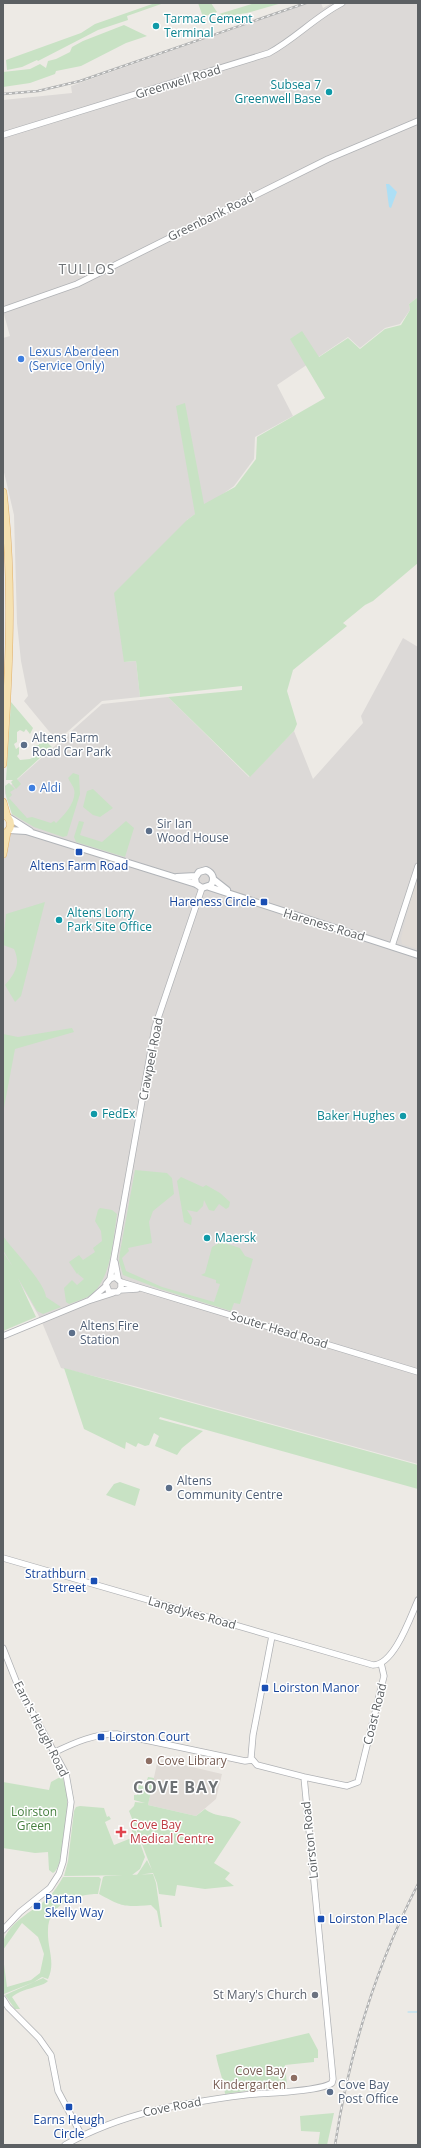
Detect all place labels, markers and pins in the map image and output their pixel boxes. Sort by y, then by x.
place label: Tarmac Cement Terminal [164,10,253,41]
marker: Tarmac Cement Terminal [151,21,161,31]
place label: Subsea 7 Greenwell Base [234,76,321,107]
marker: Subsea 7 Greenwell Base [324,87,334,97]
place label: Lexus Aberdeen (Service Only) [29,343,119,374]
marker: Lexus Aberdeen (Service Only) [16,354,26,364]
place label: Altens Farm Road Car Park [32,729,112,760]
marker: Altens Farm Road Car Park [19,740,29,750]
place label: Aldi [40,779,61,796]
marker: Aldi [27,783,37,793]
place label: Sir Ian Wood House [157,815,229,846]
marker: Sir Ian Wood House [144,826,154,836]
marker: Altens Farm Road [74,847,84,857]
place label: Altens Farm Road [30,857,128,874]
place label: Hareness Circle [169,893,256,910]
marker: Hareness Circle [259,897,269,907]
place label: Altens Lorry Park Site Office [67,904,152,935]
marker: Altens Lorry Park Site Office [54,915,64,925]
place label: FedEx [102,1105,136,1122]
place label: Baker Hughes [317,1107,395,1124]
marker: FedEx [89,1109,99,1119]
marker: Baker Hughes [398,1111,408,1121]
place label: Maersk [215,1229,257,1246]
marker: Maersk [202,1233,212,1243]
place label: Altens Fire Station [80,1317,139,1348]
marker: Altens Fire Station [67,1328,77,1338]
place label: Altens Community Centre [177,1472,283,1503]
marker: Altens Community Centre [164,1483,174,1493]
place label: Strathburn Street [25,1565,86,1596]
marker: Strathburn Street [89,1576,99,1586]
place label: Loirston Manor [273,1679,359,1696]
marker: Loirston Manor [260,1683,270,1693]
place label: Loirston Court [109,1728,189,1745]
marker: Loirston Court [96,1732,106,1742]
place label: Cove Library [157,1752,228,1769]
marker: Cove Library [144,1756,154,1766]
place label: Cove Bay Medical Centre [130,1816,214,1847]
marker: Cove Bay Medical Centre [115,1826,127,1838]
place label: Partan Skelly Way [45,1890,105,1921]
marker: Partan Skelly Way [32,1901,42,1911]
place label: Loirston Place [329,1910,408,1927]
marker: Loirston Place [316,1914,326,1924]
place label: St Mary's Church [213,1986,307,2003]
marker: St Mary's Church [310,1990,320,2000]
place label: Cove Bay Kindergarten [213,2062,287,2093]
marker: Cove Bay Kindergarten [289,2073,299,2083]
place label: Cove Bay Post Office [338,2076,399,2107]
marker: Cove Bay Post Office [325,2087,335,2097]
marker: Earns Heugh Circle [64,2102,74,2112]
place label: Earns Heugh Circle [33,2111,105,2142]

